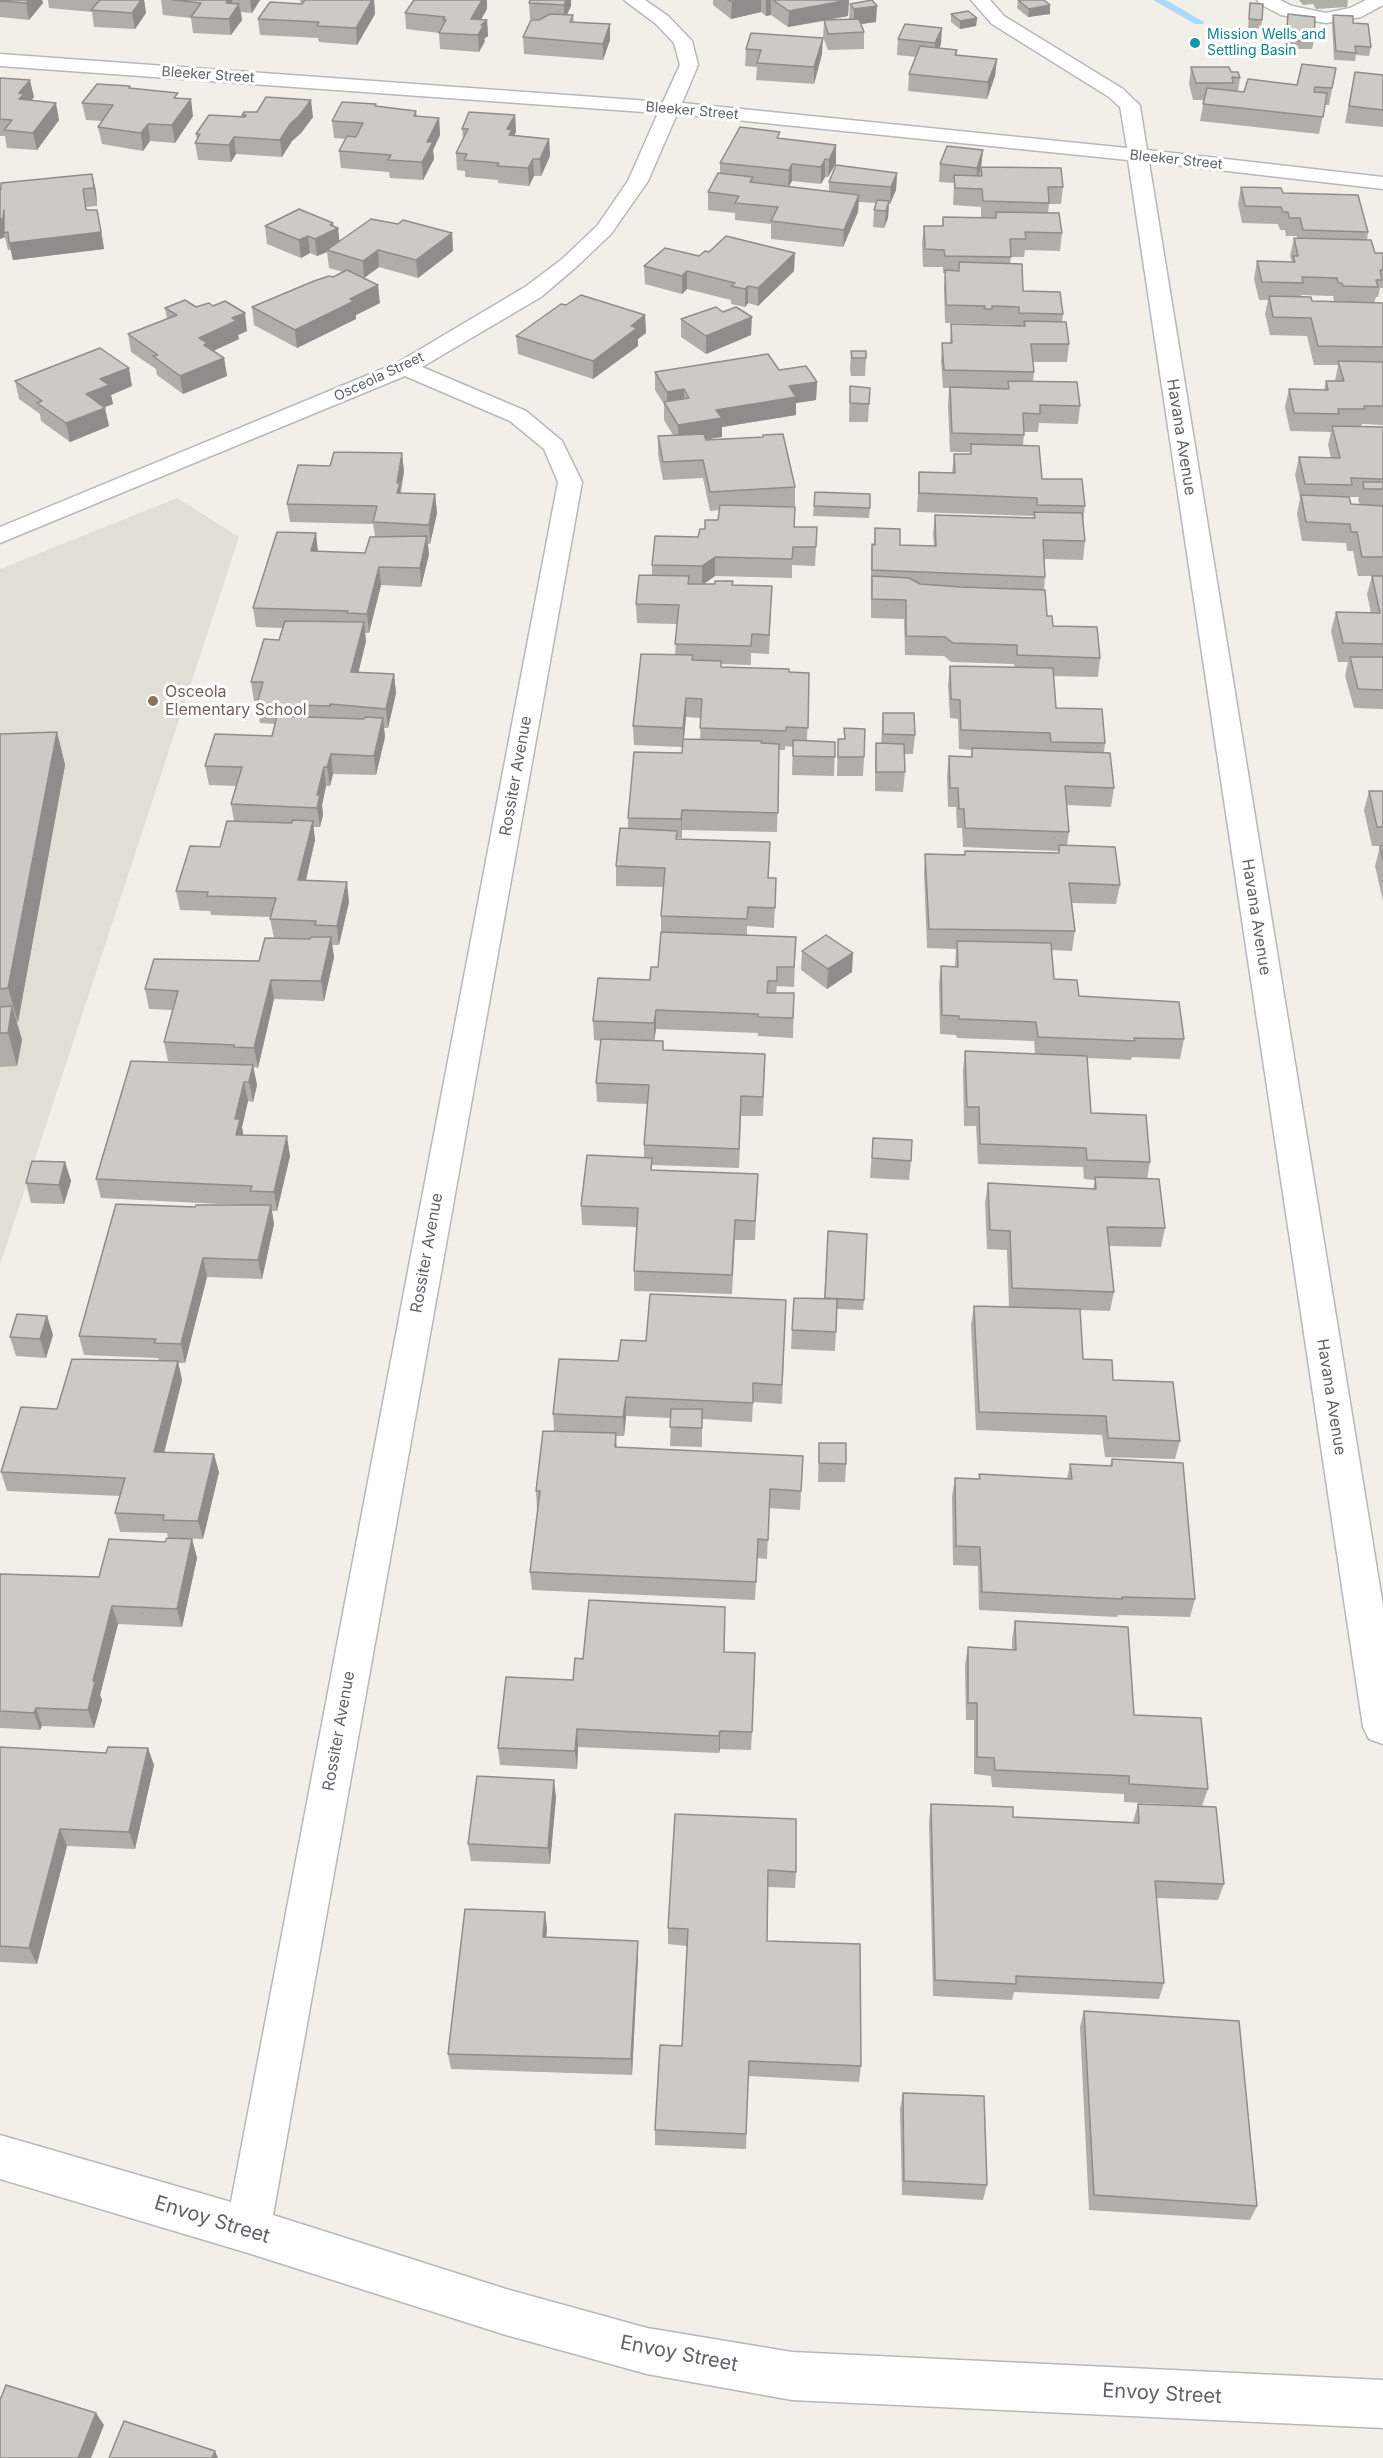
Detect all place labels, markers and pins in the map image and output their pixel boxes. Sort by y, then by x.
place label: Mission Wells and Settling Basin [1207,27,1326,60]
marker: Mission Wells and Settling Basin [1188,36,1202,50]
place label: Osceola Elementary School [165,682,307,720]
marker: Osceola Elementary School [146,694,160,708]

